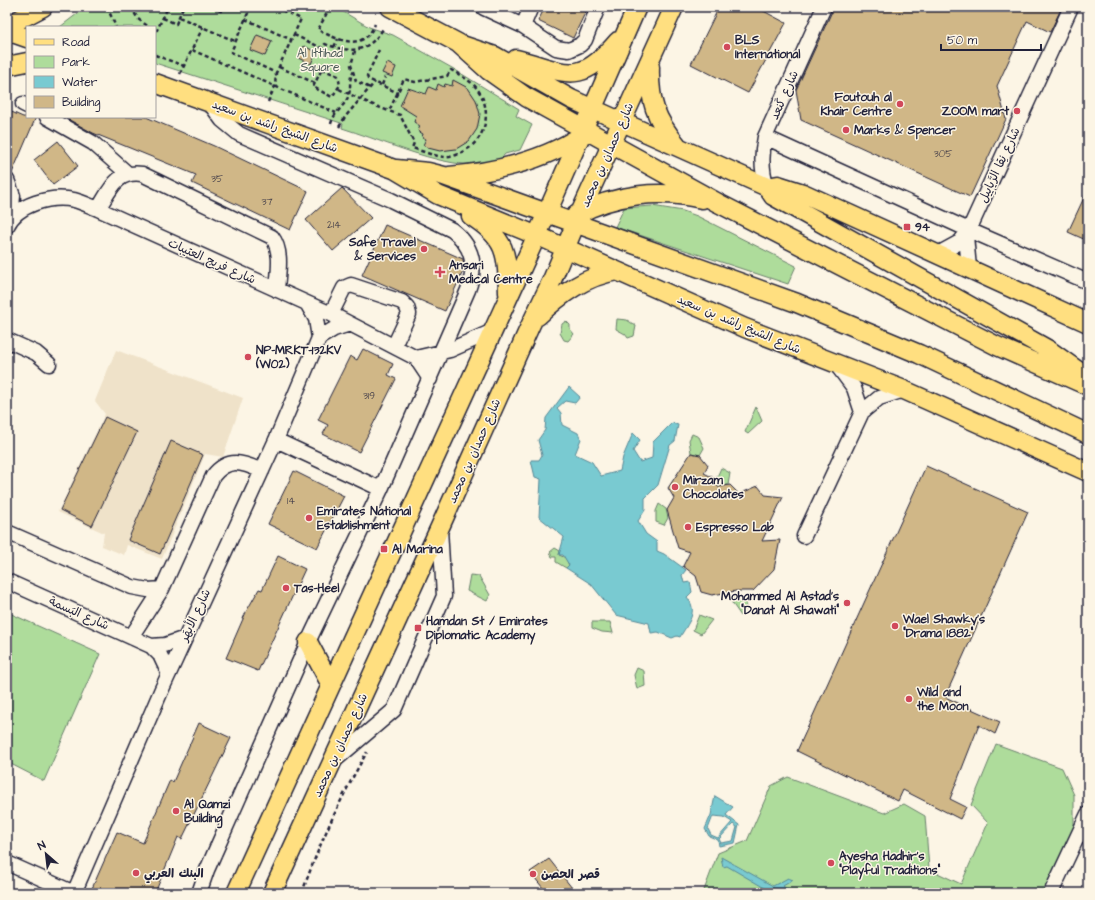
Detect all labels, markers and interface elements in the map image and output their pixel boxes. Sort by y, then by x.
legend [26,26,156,118]
scale bar [941,26,1041,52]
place label: BLS International [735,32,800,63]
text: 50 m [947,32,978,49]
text: Road [62,34,90,51]
marker: BLS International [722,42,732,52]
park label: Al Ittihad Square [297,45,343,76]
text: Park [62,54,90,71]
street label: شارع كَنعد [766,68,803,122]
text: Water [62,74,98,91]
place label: Foutouh al Khair Centre [820,89,893,120]
text: Building [62,94,100,112]
street label: شارع الشيخ راشد بن سعيد [210,96,340,157]
marker: Foutouh al Khair Centre [895,99,905,109]
street label: شارع حمدان بن محمد [577,100,638,210]
place label: ZOOM mart [942,103,1009,120]
marker: ZOOM mart [1012,106,1022,116]
place label: Marks & Spencer [854,122,956,140]
marker: Marks & Spencer [841,125,851,135]
street label: شارع نِقا الرَّيايِيل [975,125,1024,206]
house number: 305 [934,147,952,161]
house number: 35 [211,172,223,186]
house number: 37 [261,195,273,209]
house number: 214 [327,218,341,232]
place label: 94 [915,219,931,236]
marker: 94 [902,222,912,232]
street label: شارع فريج العتيبات [165,234,258,288]
place label: Safe Travel & Services [348,234,416,265]
marker: Safe Travel & Services [419,244,429,254]
place label: Ansari Medical Centre [449,257,533,288]
marker: Ansari Medical Centre [434,266,446,278]
street label: شارع الشيخ راشد بن سعيد [674,291,803,358]
place label: NP-MRKT-132KV (W02) [255,342,342,373]
marker: NP-MRKT-132KV (W02) [243,352,253,362]
house number: 319 [363,389,375,403]
street label: شارع حمدان بن محمد [444,396,505,506]
place label: Mirzam Chocolates [683,472,744,503]
marker: Mirzam Chocolates [670,482,680,492]
house number: 14 [287,494,295,508]
place label: Emirates National Establishment [317,503,411,534]
marker: Emirates National Establishment [304,513,314,523]
place label: Espresso Lab [696,519,774,537]
marker: Espresso Lab [683,522,693,532]
place label: Al Marina [392,541,444,558]
marker: Al Marina [379,544,389,554]
place label: Tas-Heel [293,580,340,597]
marker: Tas-Heel [281,583,291,593]
street label: شارع الأبهَر [176,586,215,645]
place label: Mohammed Al Astad's "Danat Al Shawati" [721,588,839,619]
street label: شارع البَسمة [46,593,112,634]
marker: Mohammed Al Astad's "Danat Al Shawati" [842,598,852,608]
place label: Wael Shawky's "Drama 1882" [902,611,985,642]
place label: Hamdan St / Emirates Diplomatic Academy [426,613,548,645]
marker: Wael Shawky's "Drama 1882" [890,621,900,631]
marker: Hamdan St / Emirates Diplomatic Academy [413,623,423,633]
place label: Wild and the Moon [916,684,969,715]
street label: شارع حمدان بن محمد [309,690,372,800]
marker: Wild and the Moon [904,694,914,704]
place label: Al Qamzi Building [184,796,230,829]
marker: Al Qamzi Building [171,806,181,816]
north arrow [26,834,66,874]
text: N [35,837,48,854]
place label: Ayesha Hadhir's "Playful Traditions" [839,848,941,880]
marker: Ayesha Hadhir's "Playful Traditions" [826,858,836,868]
place label: البنك العربي [144,865,204,884]
place label: قصر الحصن [541,866,600,883]
marker: البنك العربي [131,868,141,878]
marker: قصر الحصن [528,869,538,879]

